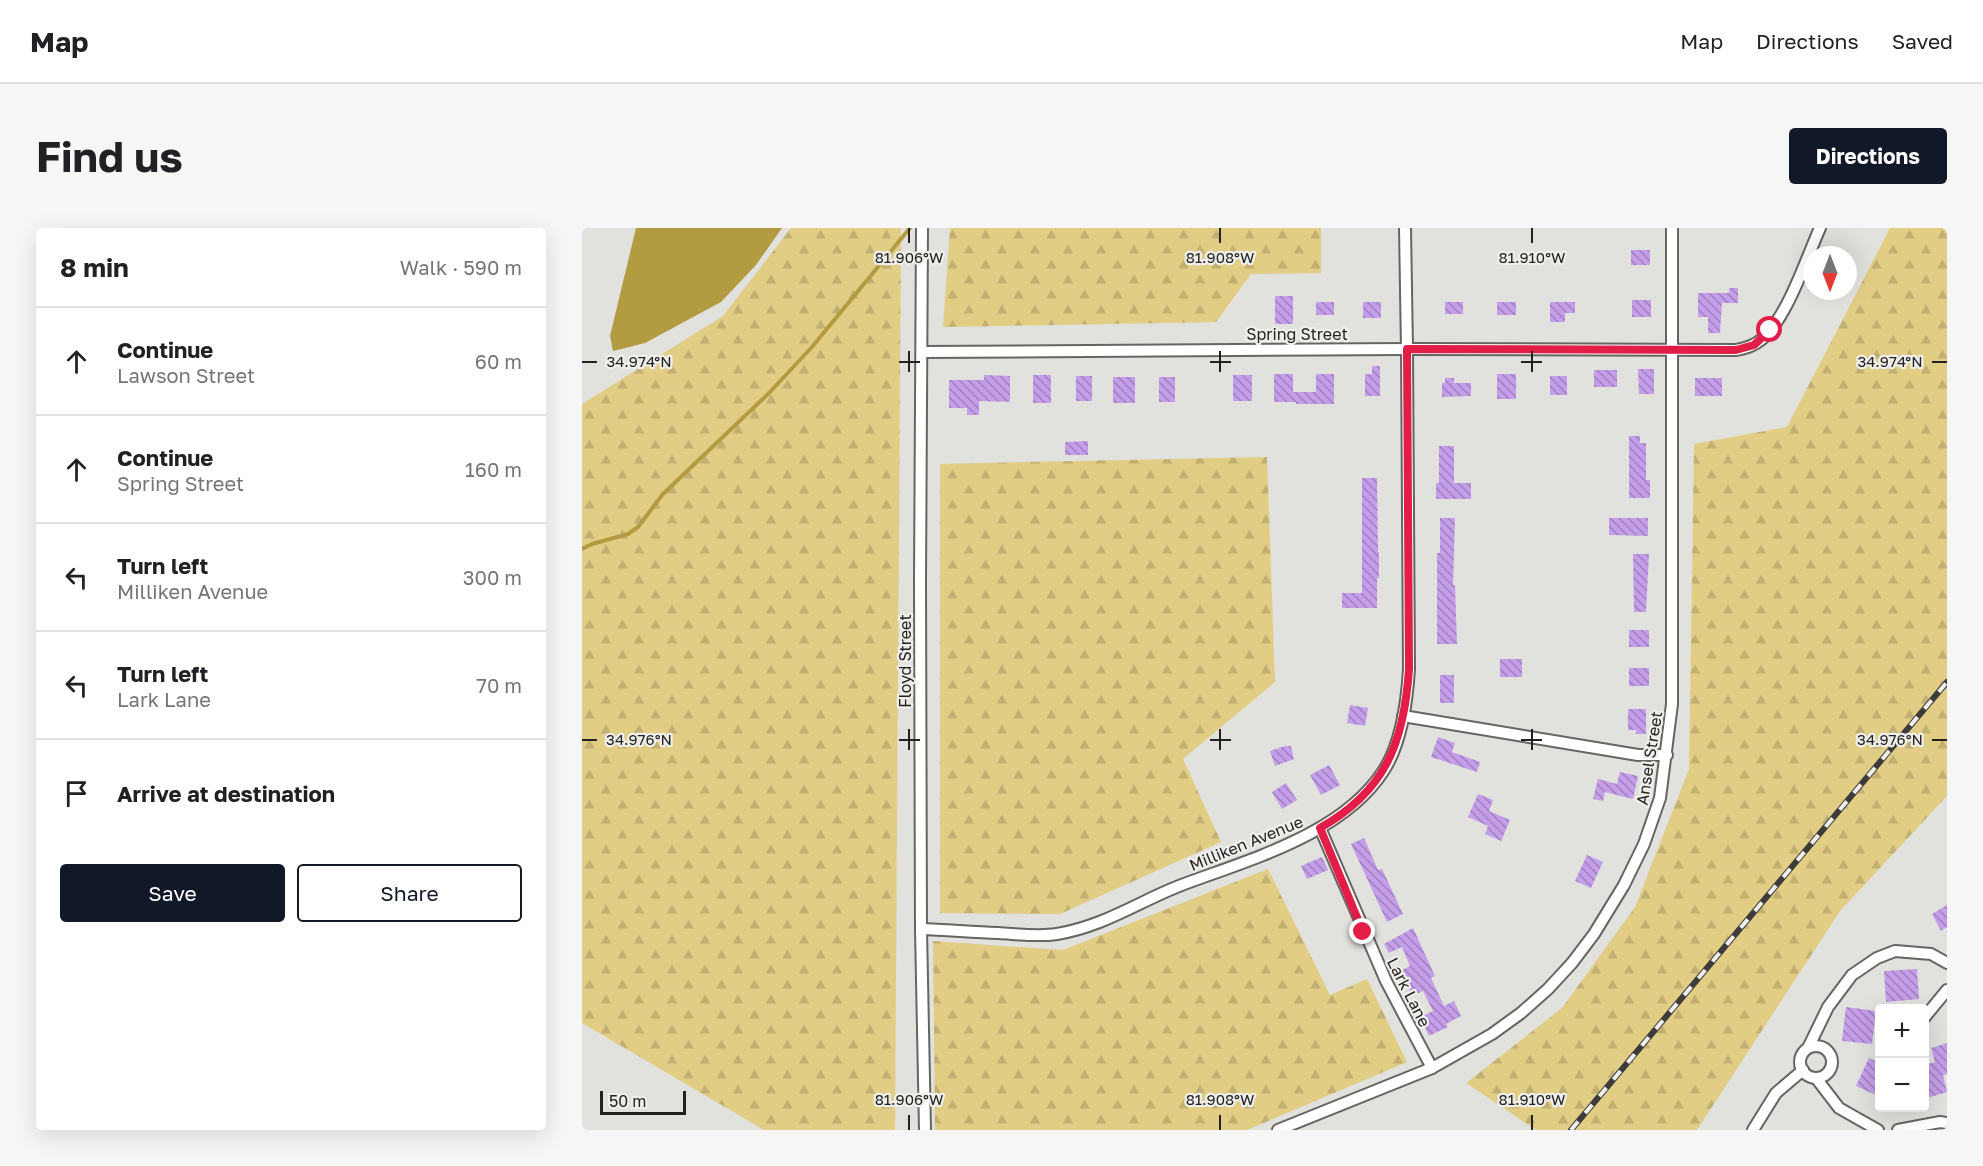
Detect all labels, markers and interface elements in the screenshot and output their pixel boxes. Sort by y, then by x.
text: Map [30,25,88,58]
text: Map [1680,28,1723,54]
text: Directions [1756,28,1859,54]
text: Saved [1892,28,1953,54]
button: Directions [1789,128,1947,184]
text: Find us [36,131,183,181]
north arrow [1803,246,1857,300]
text: 81.906°W [875,248,943,266]
text: 81.908°W [1186,248,1254,266]
text: 81.910°W [1499,248,1565,266]
text: 8 min [60,252,129,283]
text: Walk · 590 m [400,255,522,279]
route start [1756,316,1782,342]
street label: Spring Street [1246,324,1348,344]
text: Continue [117,336,213,363]
icon: ahead [60,345,93,378]
text: 60 m [475,349,522,373]
text: 34.974°N [606,352,672,370]
text: 34.974°N [1857,352,1923,370]
text: Lawson Street [117,363,255,387]
text: Continue [117,444,213,471]
icon: ahead [60,453,93,486]
text: 160 m [465,457,522,481]
text: Spring Street [117,471,244,495]
text: Turn left [117,552,208,579]
icon: left [60,561,93,594]
text: 300 m [463,565,522,589]
text: Milliken Avenue [117,579,268,603]
street label: Floyd Street [895,614,915,708]
text: Turn left [117,660,208,687]
icon: left [60,669,93,702]
text: 70 m [476,673,522,697]
text: Lark Lane [117,687,211,711]
street label: Ansel Street [1632,710,1666,806]
text: 34.976°N [606,730,672,748]
text: 34.976°N [1857,730,1923,748]
icon: arrive [60,777,93,810]
text: Arrive at destination [117,780,335,807]
street label: Milliken Avenue [1186,811,1306,875]
button: Save [60,864,285,922]
button: Share [297,864,522,922]
route end [1349,918,1375,944]
street label: Lark Lane [1383,954,1435,1030]
map controls [1875,1004,1929,1112]
button: + [1875,1004,1929,1058]
button: − [1875,1058,1929,1112]
scale bar [600,1088,686,1116]
text: 81.906°W [875,1090,943,1108]
text: 81.908°W [1186,1090,1254,1108]
text: 81.910°W [1499,1090,1565,1108]
text: 50 m [609,1091,646,1111]

